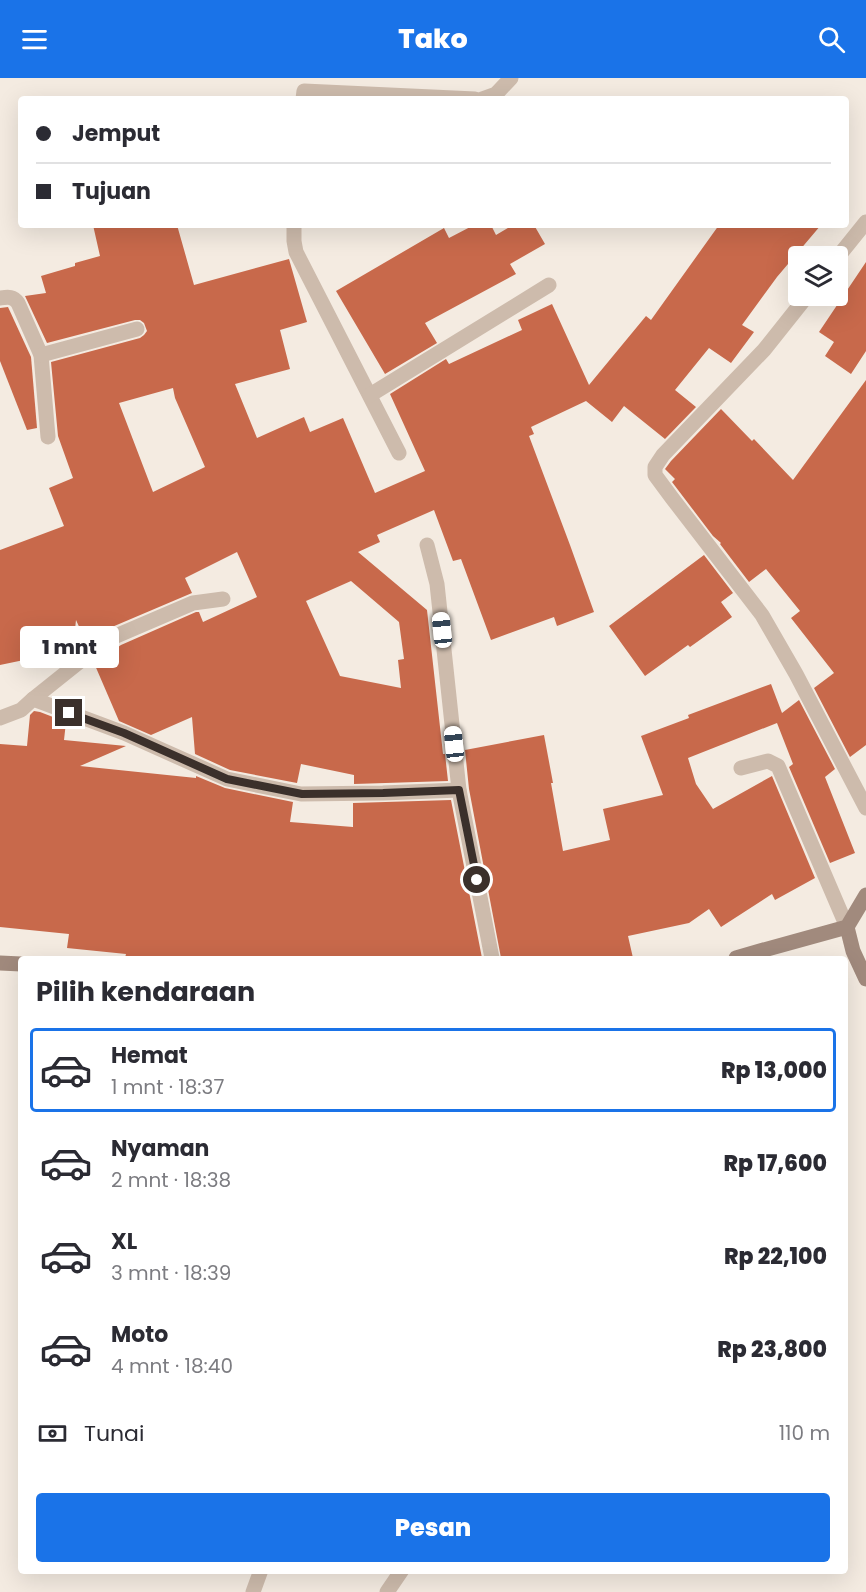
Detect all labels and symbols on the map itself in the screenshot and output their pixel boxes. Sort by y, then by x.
car [431,611,453,649]
callout: 1 mnt [20,626,118,668]
route end [55,699,82,726]
car [443,725,465,763]
route start [463,866,490,893]

